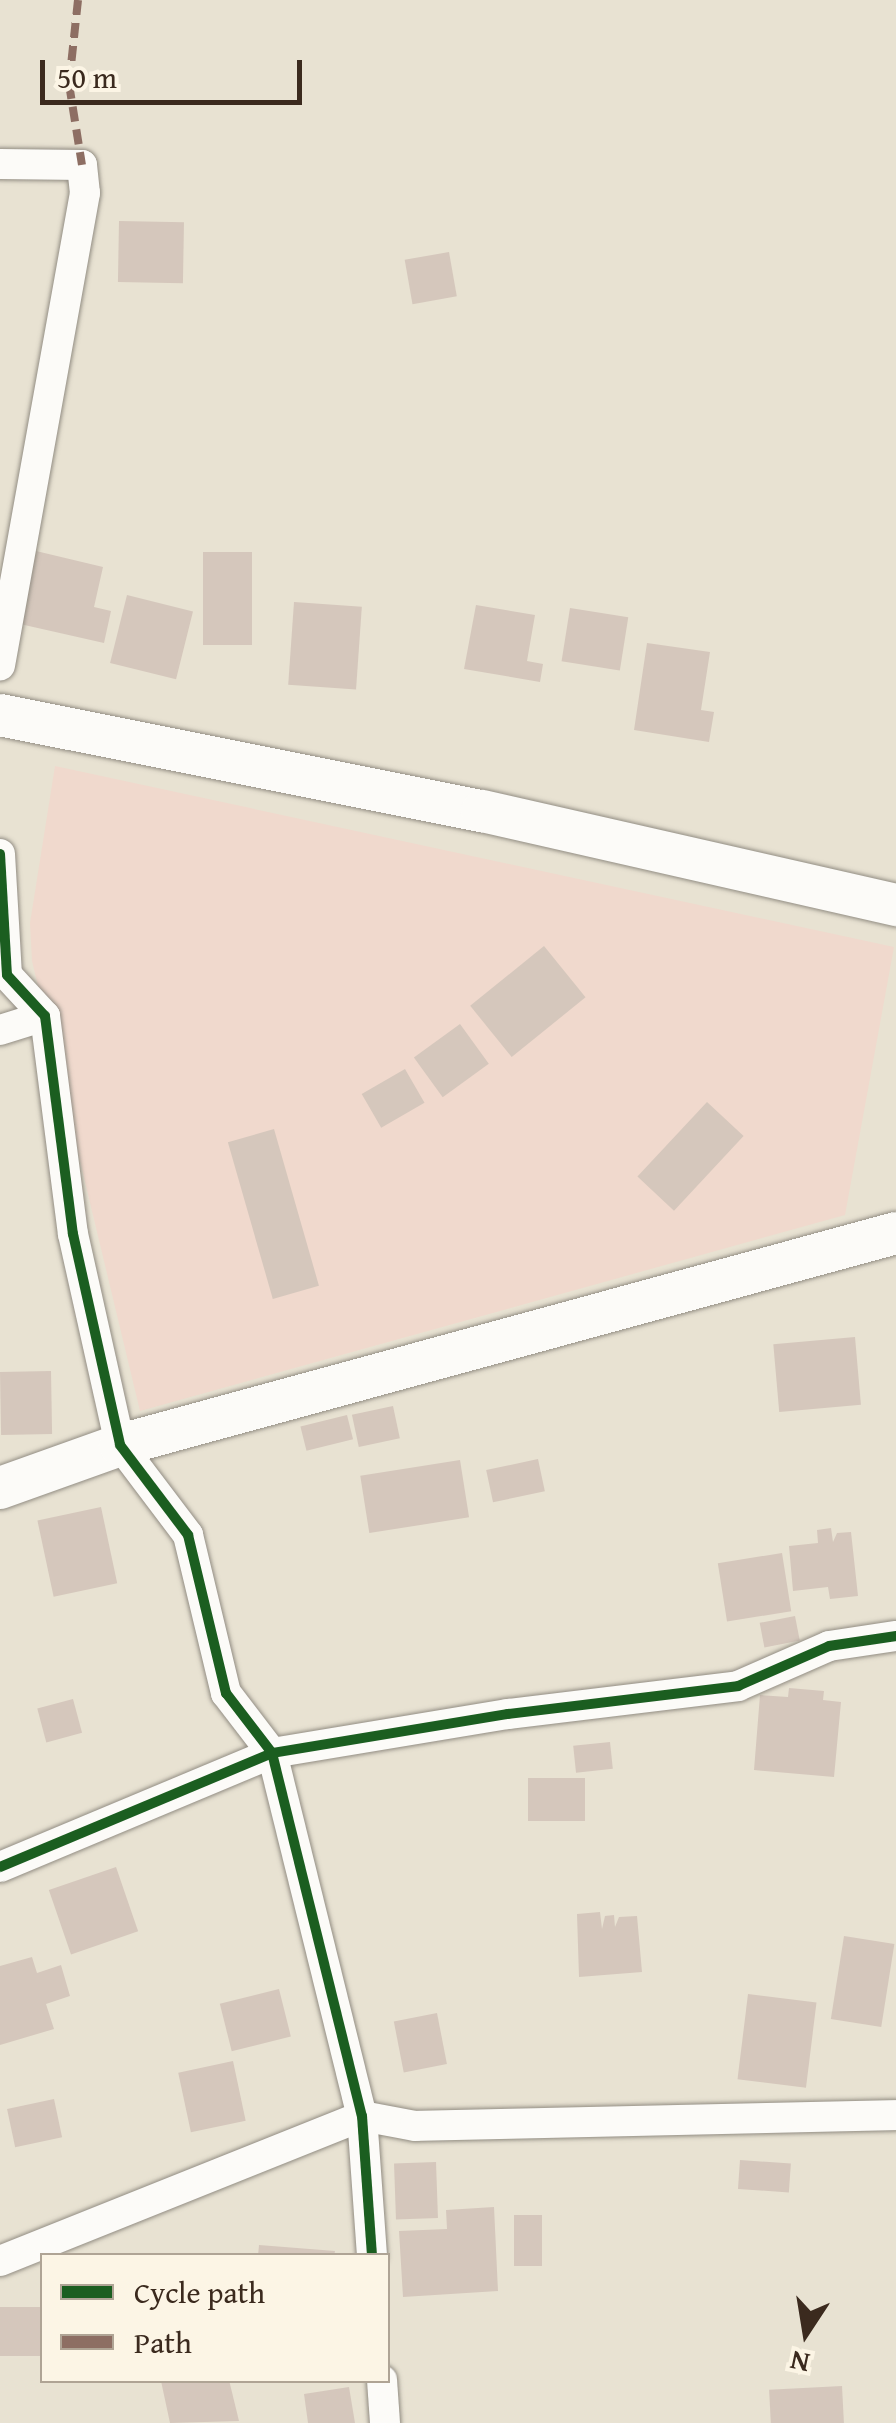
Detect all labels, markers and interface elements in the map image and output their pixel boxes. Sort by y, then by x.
scale bar [45,40,308,102]
text: 50 m [57,55,117,99]
legend [40,2253,390,2383]
text: Cycle path [134,2270,265,2314]
north arrow [756,2283,856,2383]
text: Path [134,2320,192,2364]
text: N [786,2341,813,2385]

